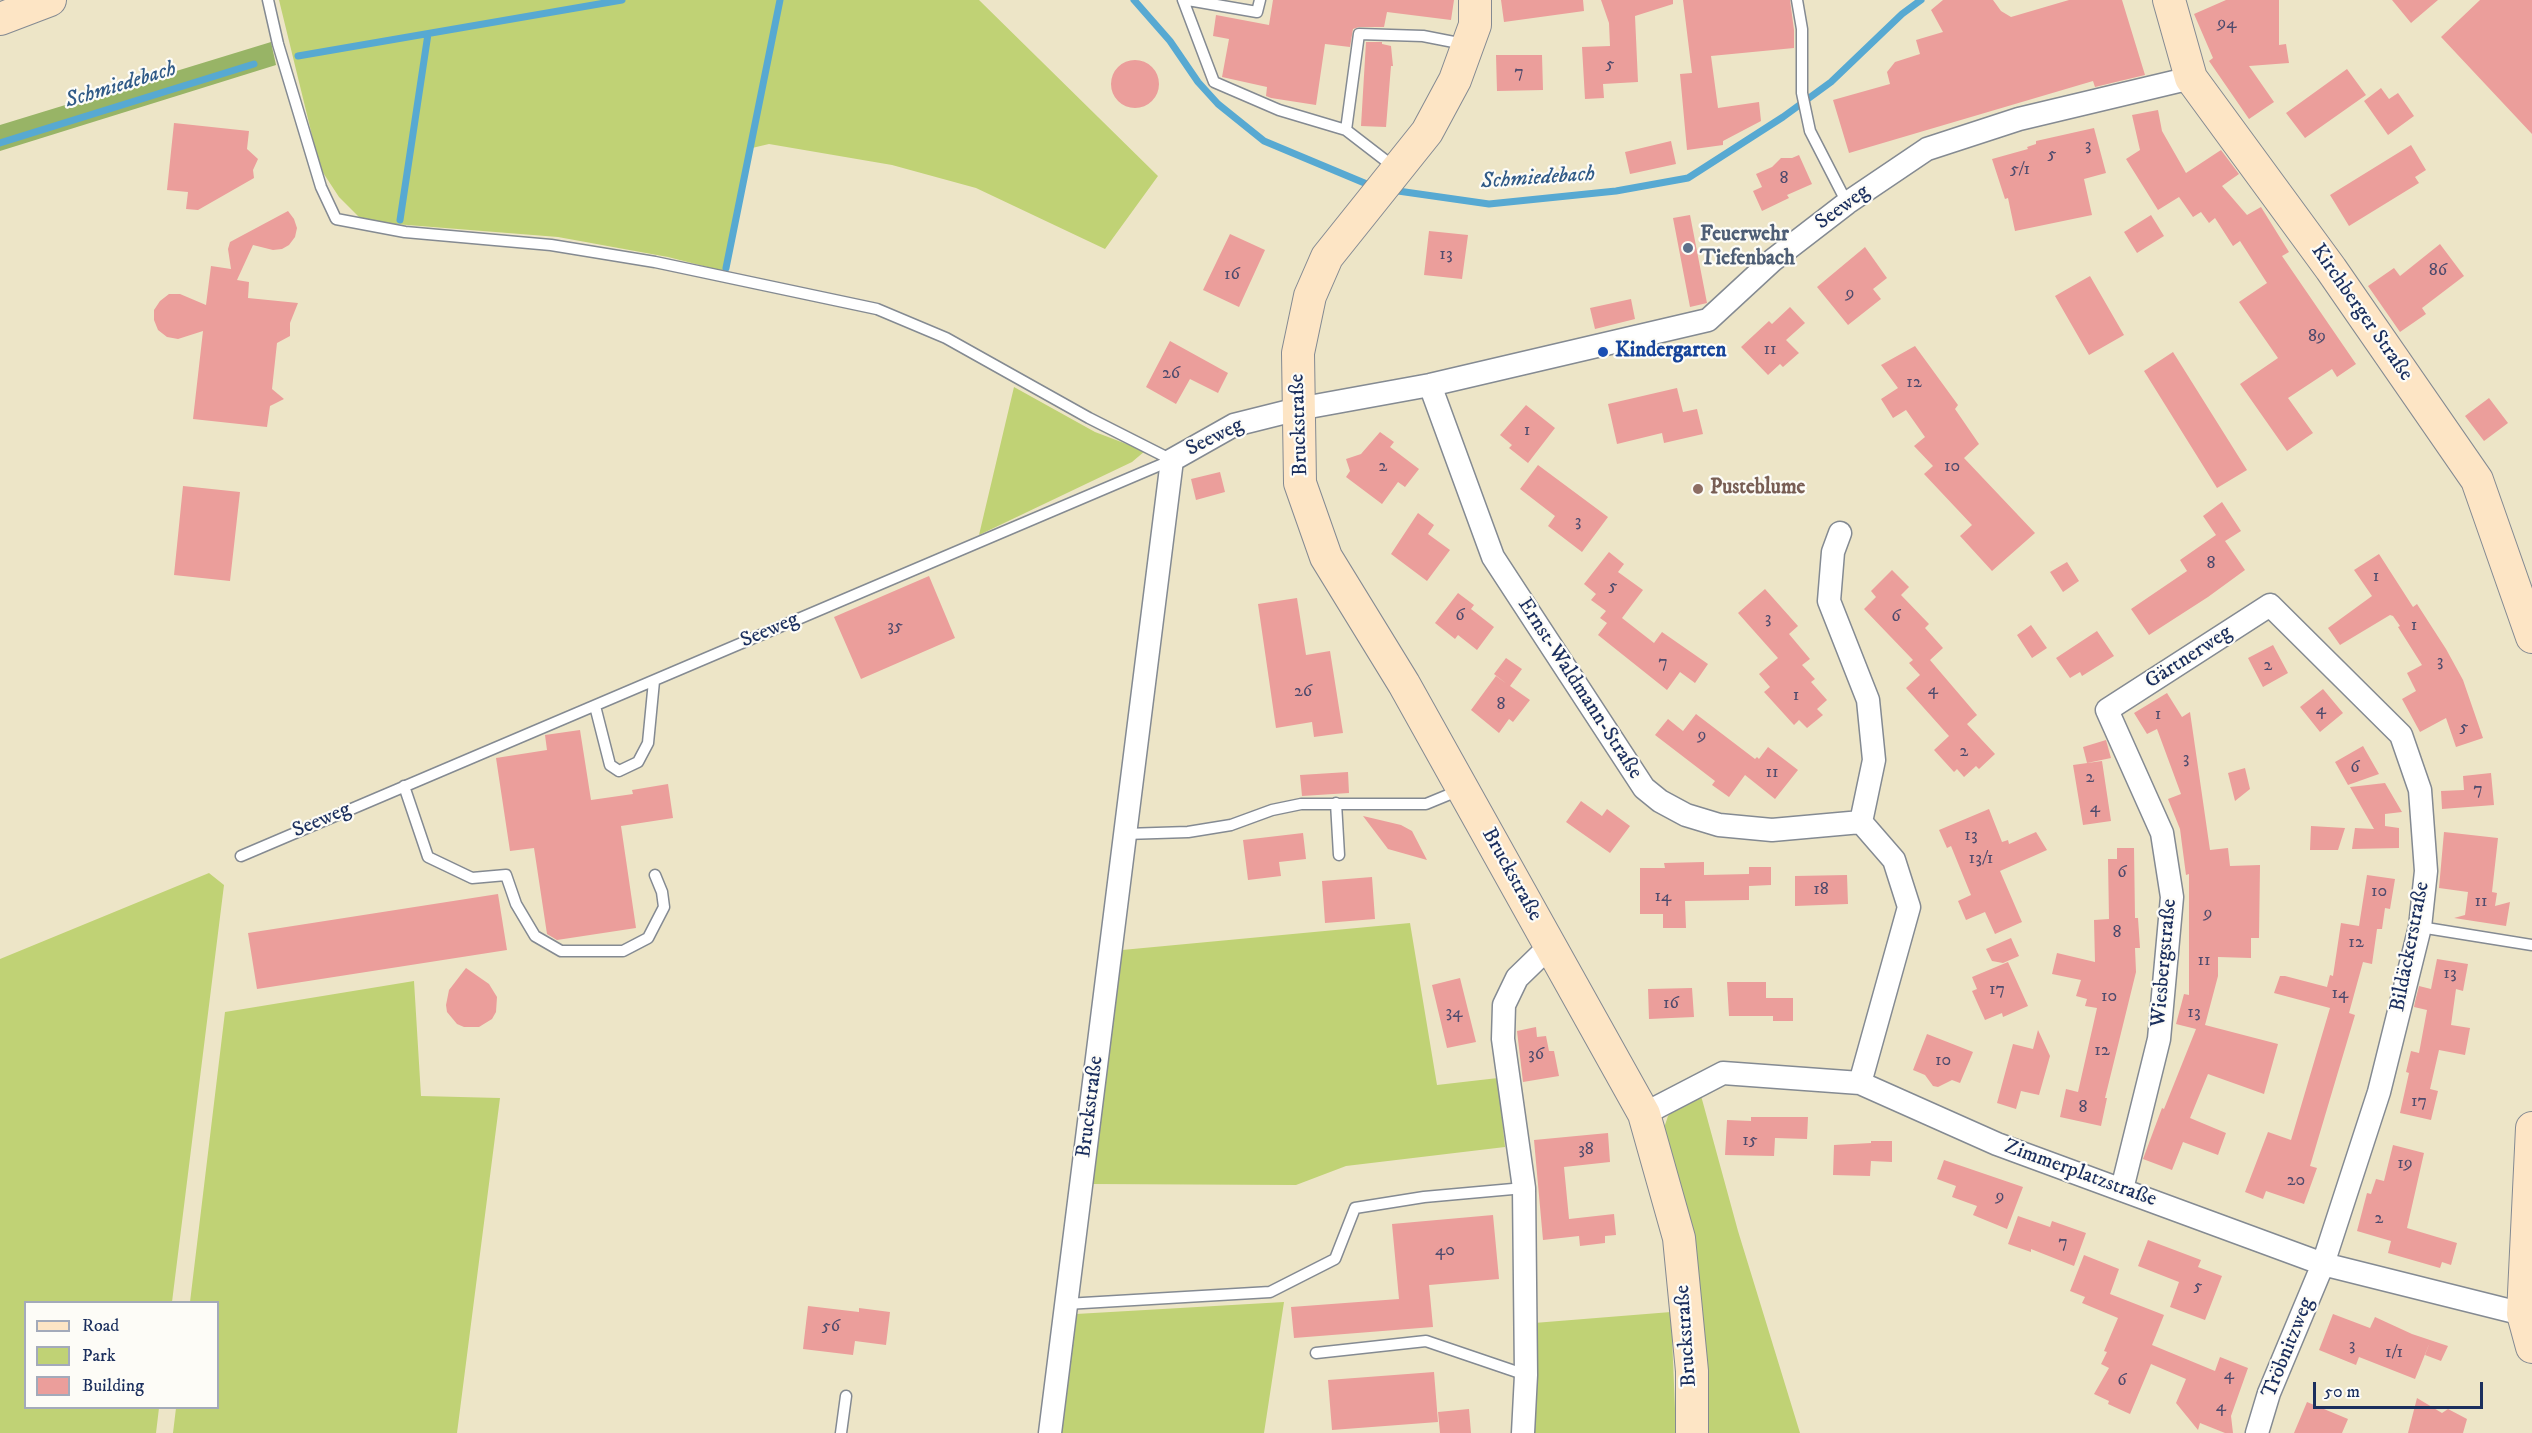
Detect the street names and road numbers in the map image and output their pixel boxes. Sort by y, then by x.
street label: Seeweg [1811,180,1875,236]
street label: Kirchberger Straße [2304,240,2418,386]
street label: Bruckstraße [1286,373,1314,477]
street label: Seeweg [1182,413,1248,463]
street label: Ernst-Waldmann-Straße [1511,594,1647,784]
street label: Seeweg [737,608,803,654]
street label: Gärtnerweg [2141,621,2237,695]
street label: Seeweg [289,798,355,844]
street label: Bruckstraße [1475,824,1547,926]
street label: Bildäckerstraße [2386,880,2436,1014]
street label: Wiesbergstraße [2147,898,2183,1028]
street label: Bruckstraße [1072,1055,1110,1159]
street label: Zimmerplatzstraße [2000,1135,2160,1213]
street label: Bruckstraße [1671,1284,1703,1388]
street label: Tröbnitzweg [2257,1294,2321,1402]

